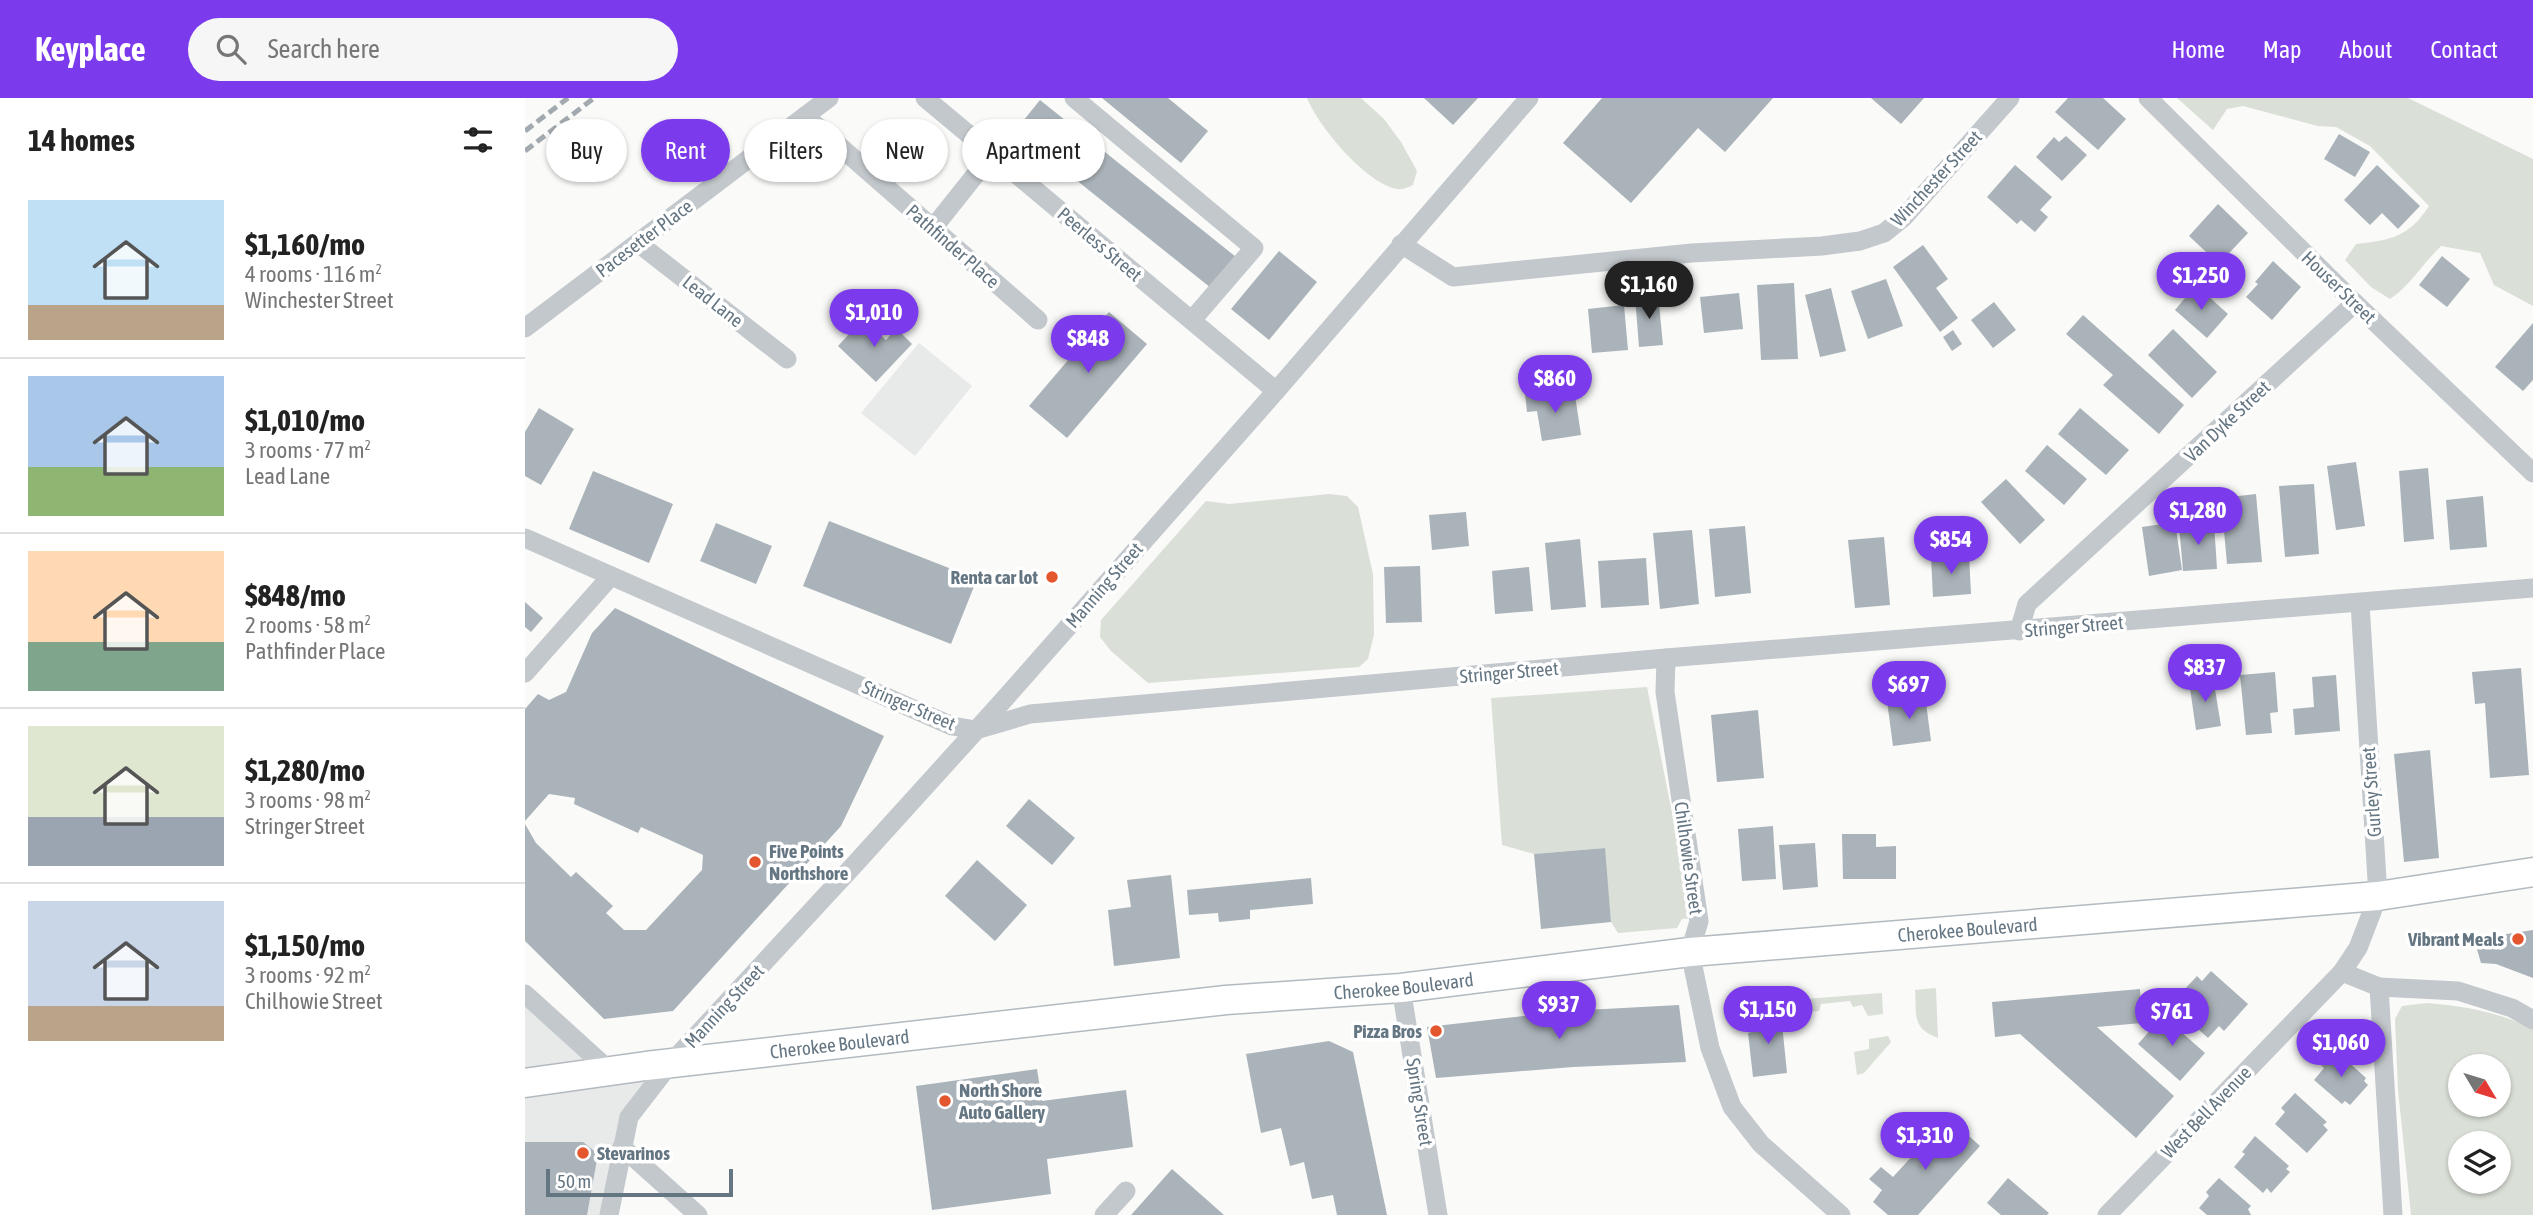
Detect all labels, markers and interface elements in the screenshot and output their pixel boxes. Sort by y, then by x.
search box [188,18,678,81]
text: Keyplace [35,30,146,68]
icon: search [212,30,250,68]
text: Search here [268,34,380,64]
text: Home [2171,36,2225,63]
text: Map [2263,36,2301,63]
text: About [2339,36,2392,63]
text: Contact [2430,36,2498,63]
chip: Buy [546,119,627,182]
chip: Rent [641,119,730,182]
chip: Filters [744,119,847,182]
chip: New [861,119,948,182]
chip: Apartment [962,119,1105,182]
icon: filters [459,121,497,159]
text: 14 homes [28,123,135,157]
street label: Winchester Street [1886,126,1986,230]
street label: Pacesetter Place [591,195,697,281]
street label: Pathfinder Place [902,200,1004,292]
street label: Peerless Street [1053,202,1147,286]
text: $1,160/mo [245,227,365,261]
icon: home [84,228,168,312]
street label: Houser Street [2297,246,2381,328]
pin: $1,250 [2144,252,2258,312]
text: 4 rooms · 116 m² [245,261,382,287]
pin: $1,160 [1592,262,1706,321]
text: $1,250 [2173,262,2230,288]
street label: Lead Lane [678,271,748,331]
text: $1,160 [1621,271,1678,297]
text: Winchester Street [245,287,394,313]
pin: $1,010 [817,289,931,349]
text: $1,010 [846,299,903,325]
pin: $848 [1047,316,1129,375]
text: $848 [1067,325,1109,351]
pin: $860 [1514,356,1596,415]
text: $860 [1534,365,1576,391]
street label: Van Dyke Street [2180,376,2274,466]
text: $1,010/mo [245,403,365,437]
icon: home [84,404,168,488]
text: 3 rooms · 77 m² [245,437,371,463]
text: Lead Lane [245,463,330,489]
pin: $1,280 [2141,488,2255,547]
text: $1,280 [2170,497,2227,523]
pin: $854 [1910,517,1992,576]
text: $854 [1930,526,1972,552]
street label: Manning Street [1061,538,1147,632]
place label: Renta car lot [950,566,1039,588]
marker: Renta car lot [1044,569,1060,585]
text: $848/mo [245,578,346,612]
icon: home [84,579,168,663]
street label: Stringer Street [2024,611,2124,641]
text: 2 rooms · 58 m² [245,612,371,638]
text: Pathfinder Place [245,638,385,664]
pin: $837 [2164,644,2246,704]
text: $837 [2184,654,2226,680]
street label: Stringer Street [1459,657,1559,687]
pin: $697 [1868,662,1950,721]
text: $697 [1888,671,1930,697]
street label: Stringer Street [859,676,959,734]
street label: Gurley Street [2357,746,2385,838]
text: $1,280/mo [245,753,365,787]
icon: home [84,754,168,838]
text: 3 rooms · 98 m² [245,787,371,813]
street label: Chilhowie Street [1670,800,1708,916]
text: Stringer Street [245,813,365,839]
place label: Five Points Northshore [769,840,849,884]
marker: Five Points Northshore [747,854,763,870]
street label: Cherokee Boulevard [1897,913,2038,946]
text: $1,150/mo [245,928,365,962]
place label: Vibrant Meals [2407,928,2504,950]
icon: home [84,929,168,1013]
marker: Vibrant Meals [2510,931,2526,947]
street label: Manning Street [680,960,768,1052]
text: 3 rooms · 92 m² [245,962,371,988]
street label: Cherokee Boulevard [1333,968,1475,1004]
pin: $937 [1518,982,1600,1041]
pin: $1,150 [1711,986,1825,1046]
text: Chilhowie Street [245,988,383,1014]
pin: $761 [2131,988,2213,1048]
text: $937 [1538,991,1580,1017]
text: $1,150 [1740,996,1797,1022]
text: $761 [2151,998,2193,1024]
place label: Pizza Bros [1353,1020,1422,1042]
pin: $1,060 [2284,1020,2398,1079]
marker: Pizza Bros [1428,1023,1444,1039]
street label: Cherokee Boulevard [769,1025,910,1063]
text: $1,060 [2313,1029,2370,1055]
north arrow [2448,1054,2511,1116]
map controls [2448,1054,2511,1194]
street label: Spring Street [1402,1057,1438,1147]
street label: West Bell Avenue [2157,1061,2255,1163]
place label: North Shore Auto Gallery [958,1079,1045,1123]
marker: North Shore Auto Gallery [937,1093,953,1109]
pin: $1,310 [1868,1112,1982,1172]
text: $1,310 [1897,1122,1954,1148]
button: layers [2448,1131,2511,1194]
place label: Stevarinos [597,1142,670,1164]
marker: Stevarinos [575,1145,591,1161]
scale bar [546,1166,733,1198]
text: 50 m [557,1170,591,1192]

